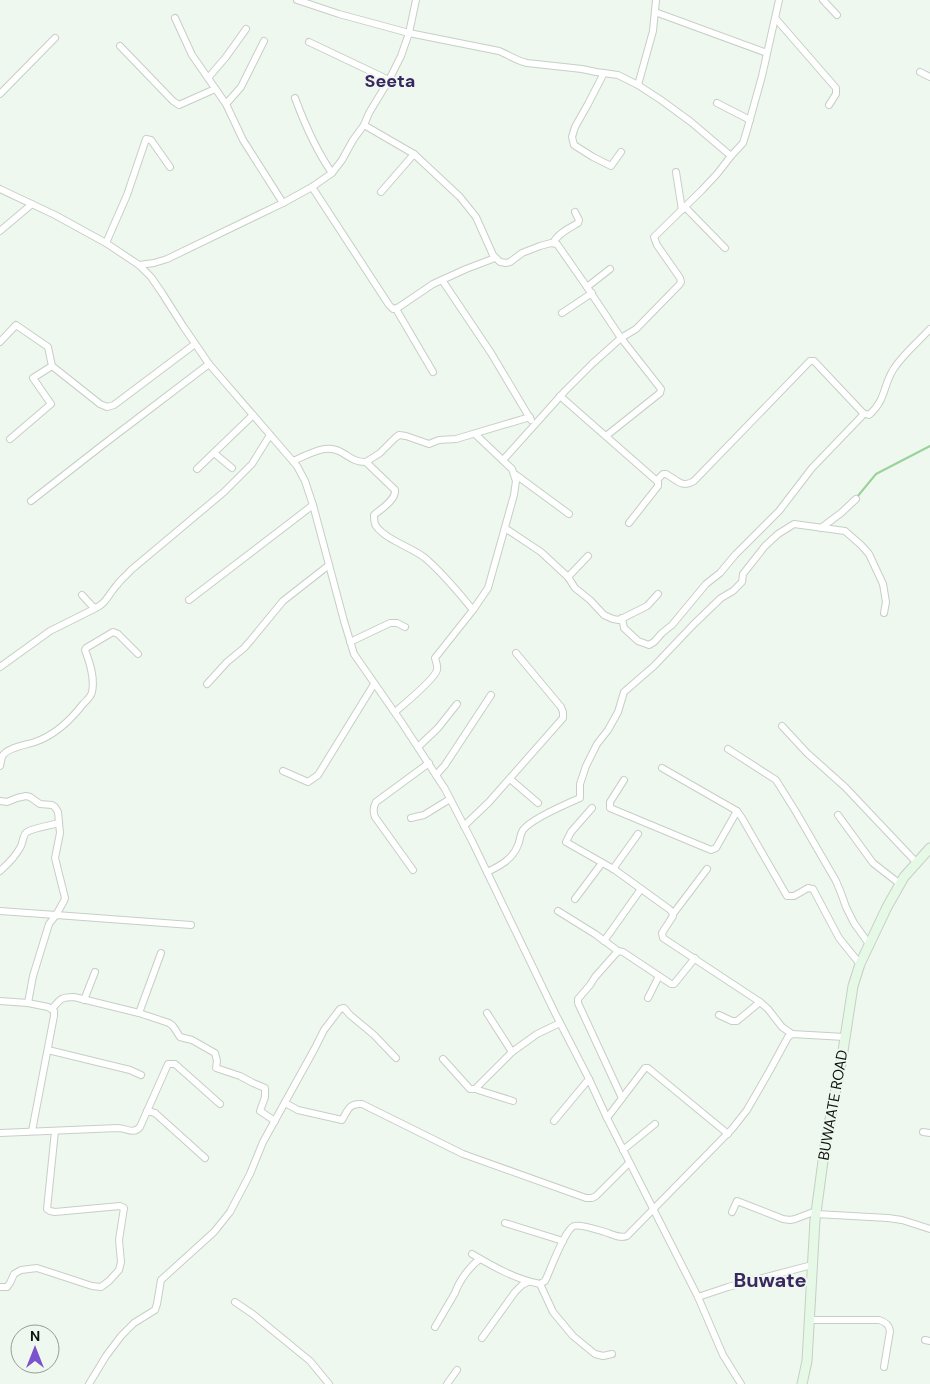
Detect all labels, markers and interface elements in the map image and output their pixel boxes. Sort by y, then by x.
district label: Seeta [365,69,415,93]
street label: BUWAATE ROAD [813,1048,853,1162]
district label: Buwate [733,1267,807,1293]
north arrow [10,1324,60,1374]
text: N [30,1327,40,1345]

